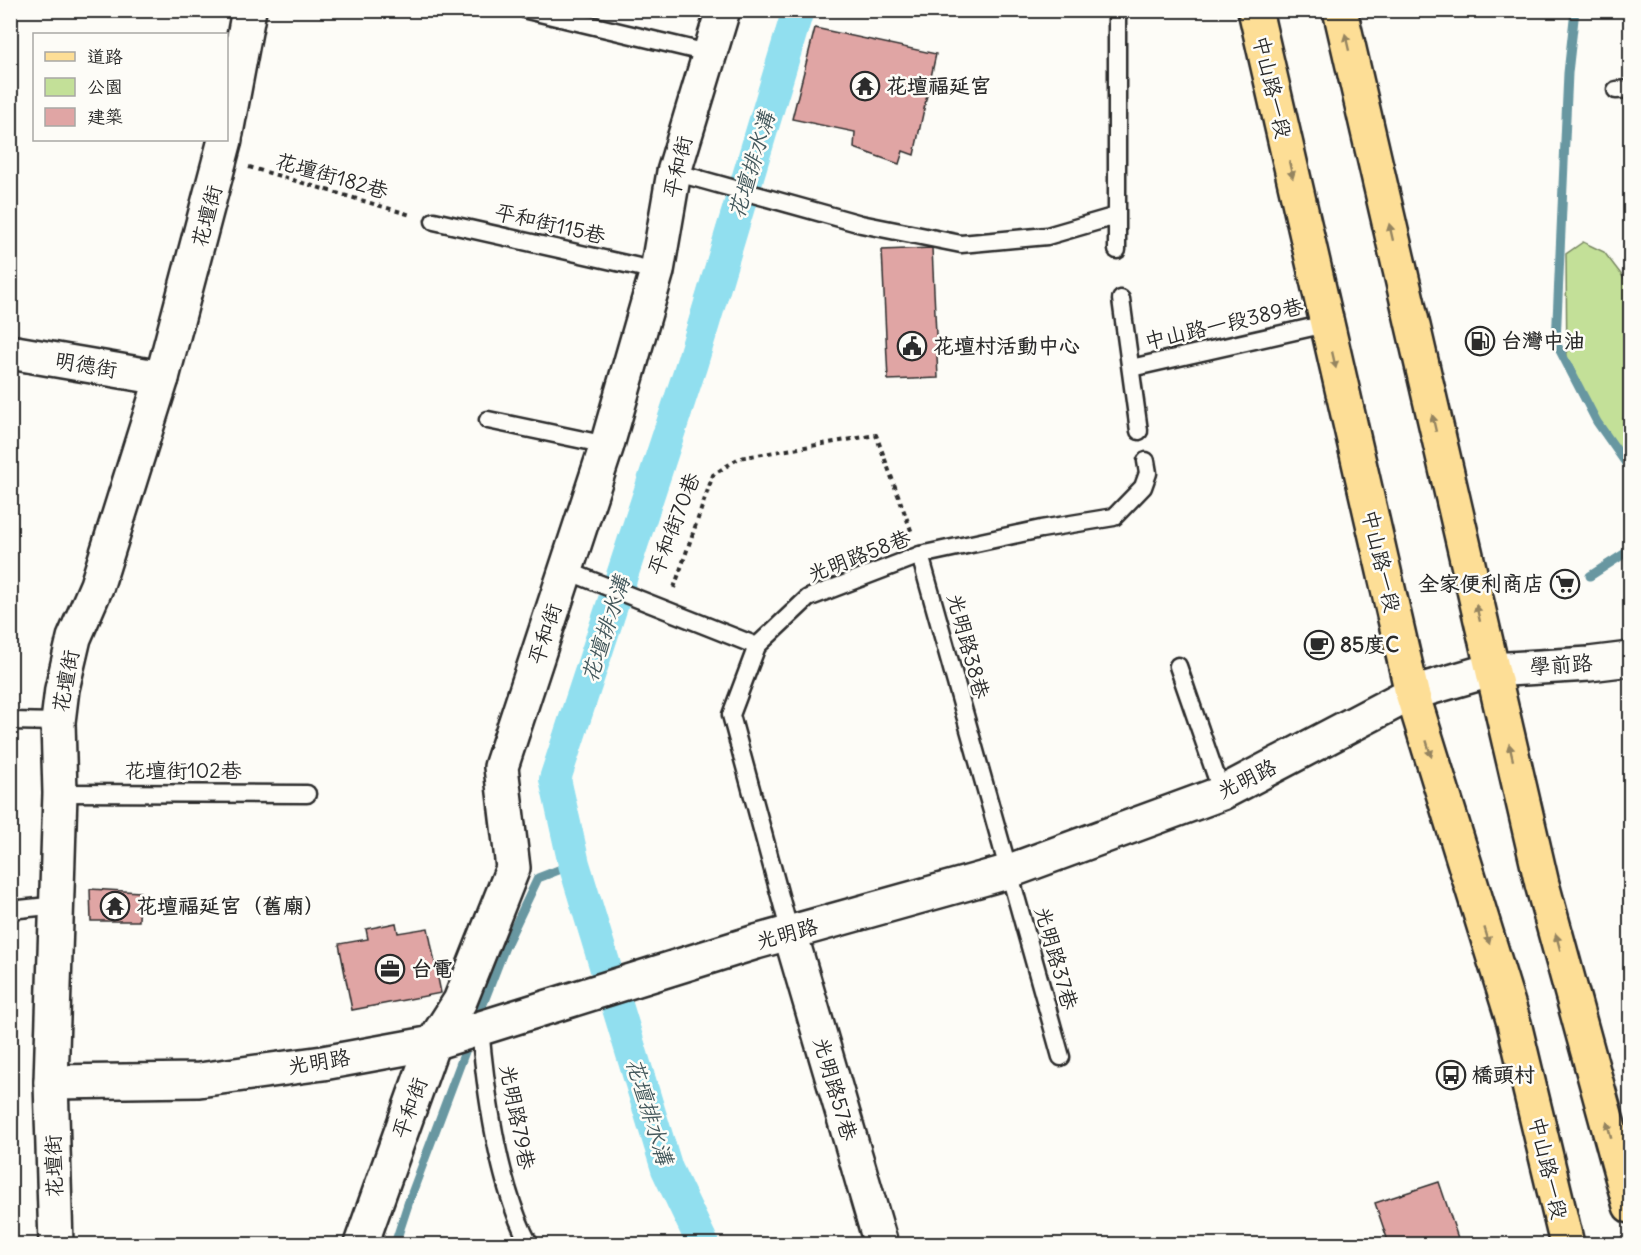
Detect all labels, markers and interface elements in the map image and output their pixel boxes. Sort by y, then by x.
legend [33,33,228,141]
street label: 中山路一段 [1248,33,1297,141]
one-way arrow [1342,33,1351,52]
text: 道路 [87,45,123,68]
temple icon: 花壇福延宮 [849,70,881,102]
place label: 花壇福延宮 [886,72,991,99]
text: 公園 [87,75,123,98]
text: 建築 [87,105,123,128]
water label: 花壇排水溝 [722,106,781,222]
street label: 平和街 [657,133,698,201]
street label: 花壇街182巷 [273,147,392,204]
one-way arrow [1287,161,1296,180]
street label: 花壇街 [185,182,228,250]
street label: 平和街115巷 [492,198,608,249]
one-way arrow [1385,223,1395,242]
street label: 中山路一段389巷 [1142,292,1306,355]
fuel station icon: 台灣中油 [1464,325,1496,357]
place label: 台灣中油 [1501,327,1585,354]
public building icon: 花壇村活動中心 [896,330,928,362]
place label: 花壇村活動中心 [933,332,1080,359]
street label: 明德街 [53,346,119,383]
one-way arrow [1330,351,1340,369]
one-way arrow [1429,413,1439,432]
street label: 平和街70巷 [642,469,706,579]
street label: 中山路一段 [1357,507,1406,615]
street label: 光明路58巷 [803,524,914,588]
supermarket icon: 全家便利商店 [1549,568,1581,600]
water label: 花壇排水溝 [575,570,636,686]
place label: 全家便利商店 [1418,570,1544,597]
street label: 光明路38巷 [941,590,996,702]
street label: 平和街 [522,600,567,668]
one-way arrow [1473,603,1482,622]
cafe icon: 85度C [1303,629,1335,661]
place label: 85度C [1340,631,1399,658]
street label: 花壇街 [46,647,85,714]
street label: 學前路 [1529,649,1593,680]
one-way arrow [1425,740,1434,758]
one-way arrow [1505,743,1515,762]
street label: 光明路 [1213,753,1281,804]
street label: 花壇街102巷 [124,757,242,784]
temple icon: 花壇福延宮（舊廟） [99,890,131,922]
place label: 花壇福延宮（舊廟） [136,892,325,919]
street label: 光明路37巷 [1029,903,1084,1013]
street label: 光明路 [753,912,821,955]
one-way arrow [1483,927,1492,945]
one-way arrow [1552,932,1562,951]
office icon: 台電 [374,953,406,985]
place label: 台電 [411,955,453,982]
street label: 光明路57巷 [808,1034,863,1144]
street label: 光明路 [286,1043,352,1080]
water label: 花壇排水溝 [621,1054,680,1170]
bus stop icon: 橋頭村 [1435,1059,1467,1091]
place label: 橋頭村 [1472,1061,1535,1088]
street label: 光明路79巷 [494,1062,541,1172]
street label: 平和街 [386,1074,433,1142]
street label: 中山路一段 [1524,1114,1573,1222]
one-way arrow [1604,1120,1614,1139]
street label: 花壇街 [39,1134,68,1198]

